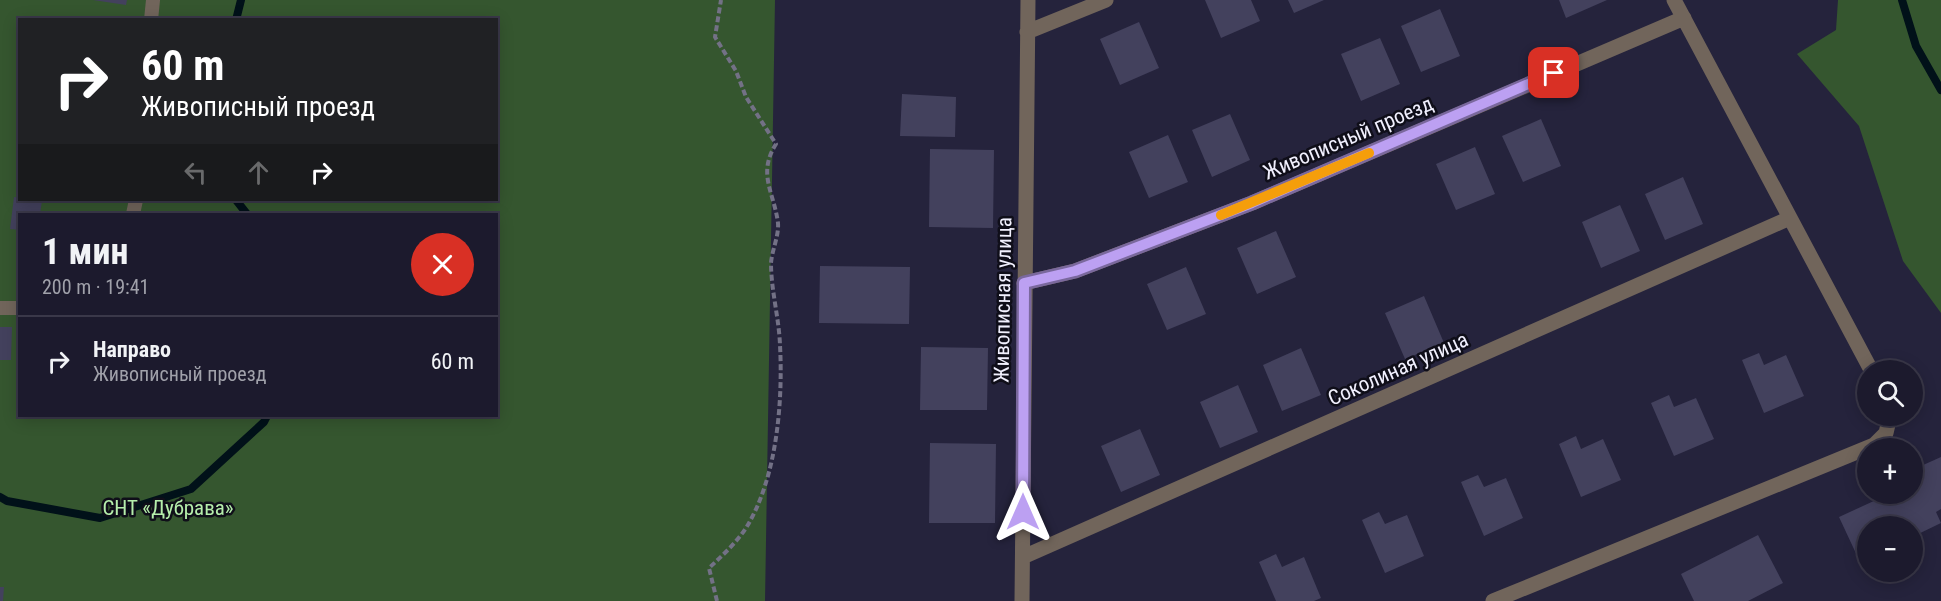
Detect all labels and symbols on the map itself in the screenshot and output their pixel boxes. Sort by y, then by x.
pin [1528,47,1579,98]
street label: Живописный проезд [1260,91,1436,185]
street label: Живописная улица [990,217,1016,383]
street label: Соколиная улица [1324,327,1472,411]
position arrow [991,480,1055,544]
park label: СНТ «Дубрава» [102,496,234,520]

